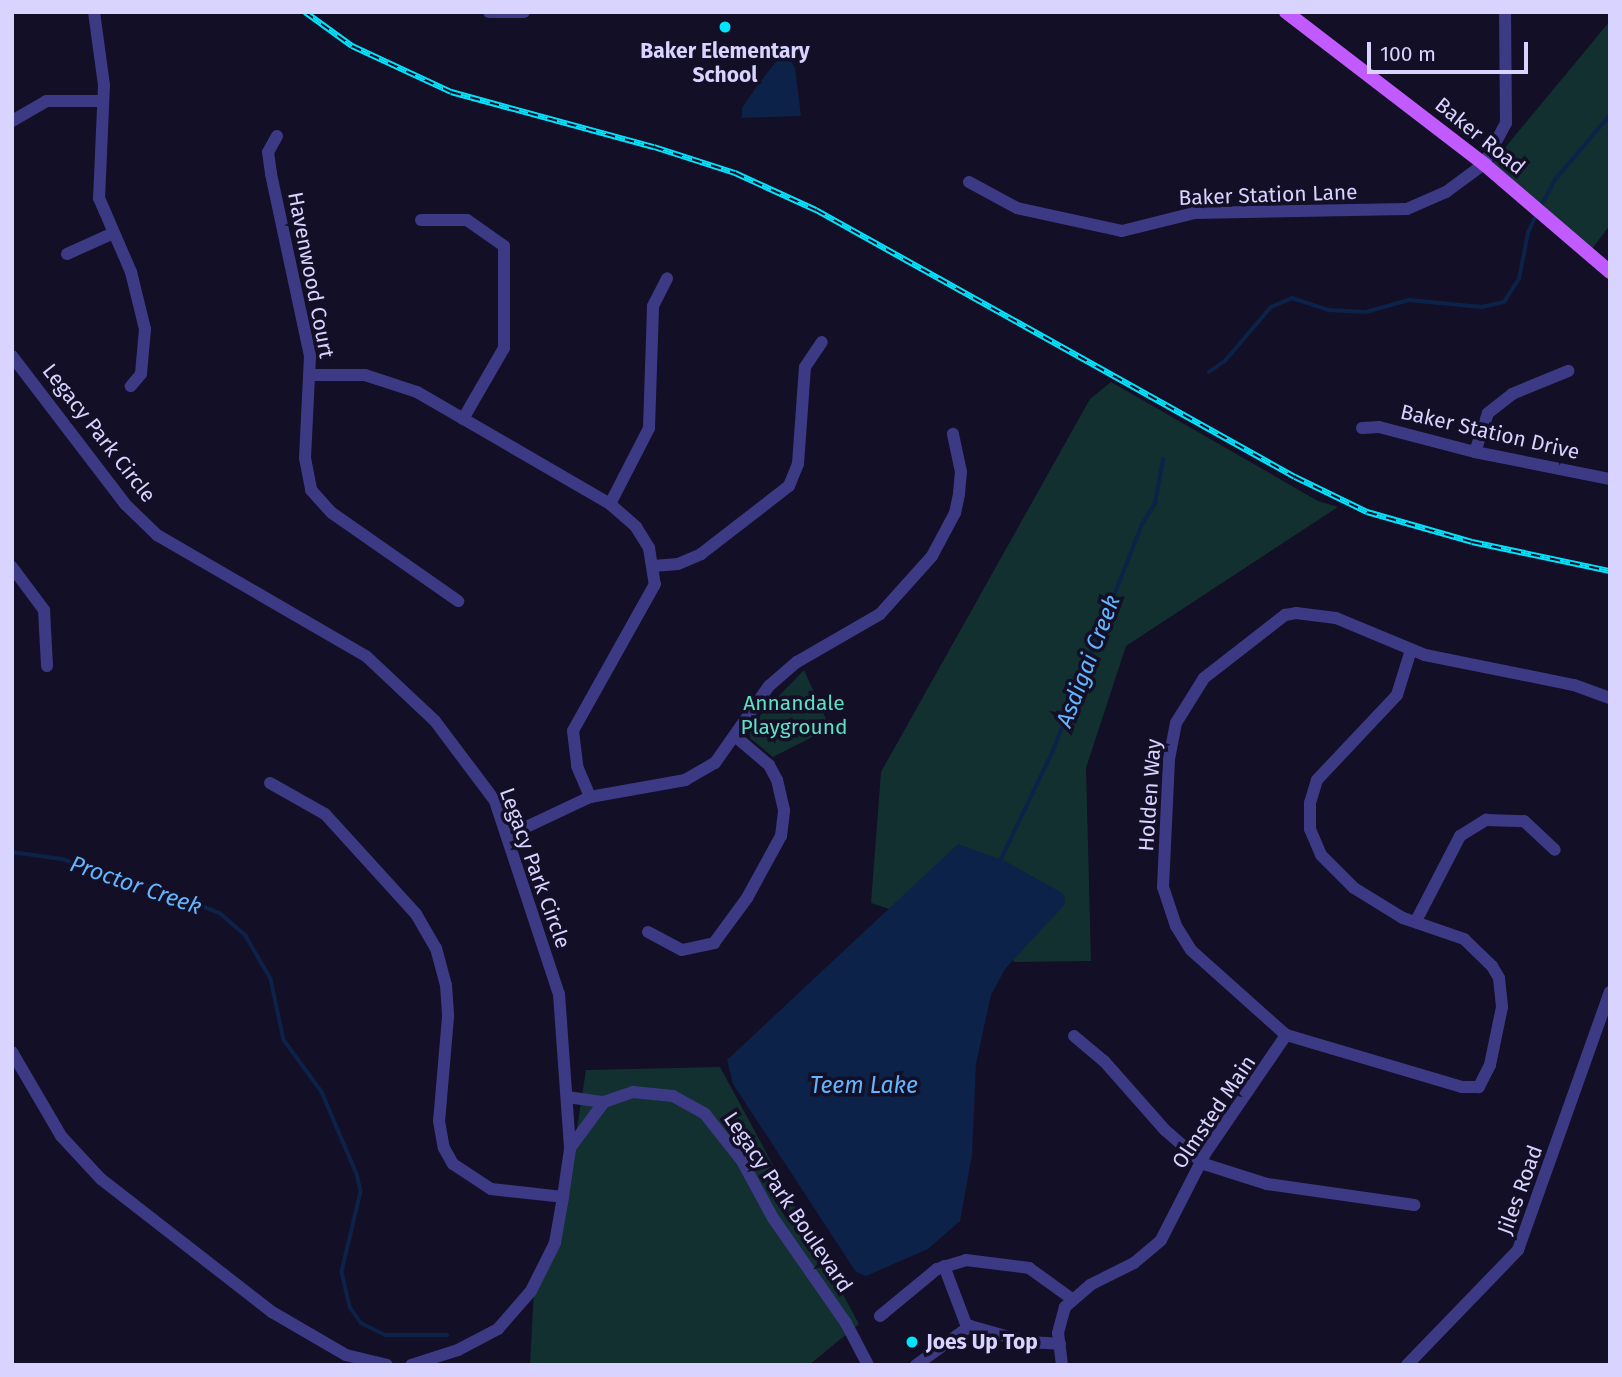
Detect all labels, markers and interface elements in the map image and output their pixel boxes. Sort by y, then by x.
marker: Baker Elementary School [717,19,733,35]
scale bar [1370,28,1531,72]
place label: Baker Elementary School [640,38,810,88]
text: 100 m [1380,41,1436,67]
street label: Baker Road [1430,92,1530,180]
street label: Baker Station Lane [1178,179,1358,211]
street label: Havenwood Court [283,190,339,360]
street label: Legacy Park Circle [37,359,161,507]
street label: Baker Station Drive [1398,399,1582,465]
water label: Asdigai Creek [1050,591,1126,731]
park label: Annandale Playground [740,690,848,740]
street label: Holden Way [1134,738,1166,852]
street label: Legacy Park Circle [494,784,576,952]
water label: Proctor Creek [67,850,205,920]
street label: Olmsted Main [1167,1051,1261,1173]
water label: Teem Lake [810,1071,918,1099]
street label: Legacy Park Boulevard [718,1107,858,1297]
street label: Jiles Road [1492,1142,1548,1238]
place label: Joes Up Top [926,1329,1038,1355]
marker: Joes Up Top [904,1334,920,1350]

